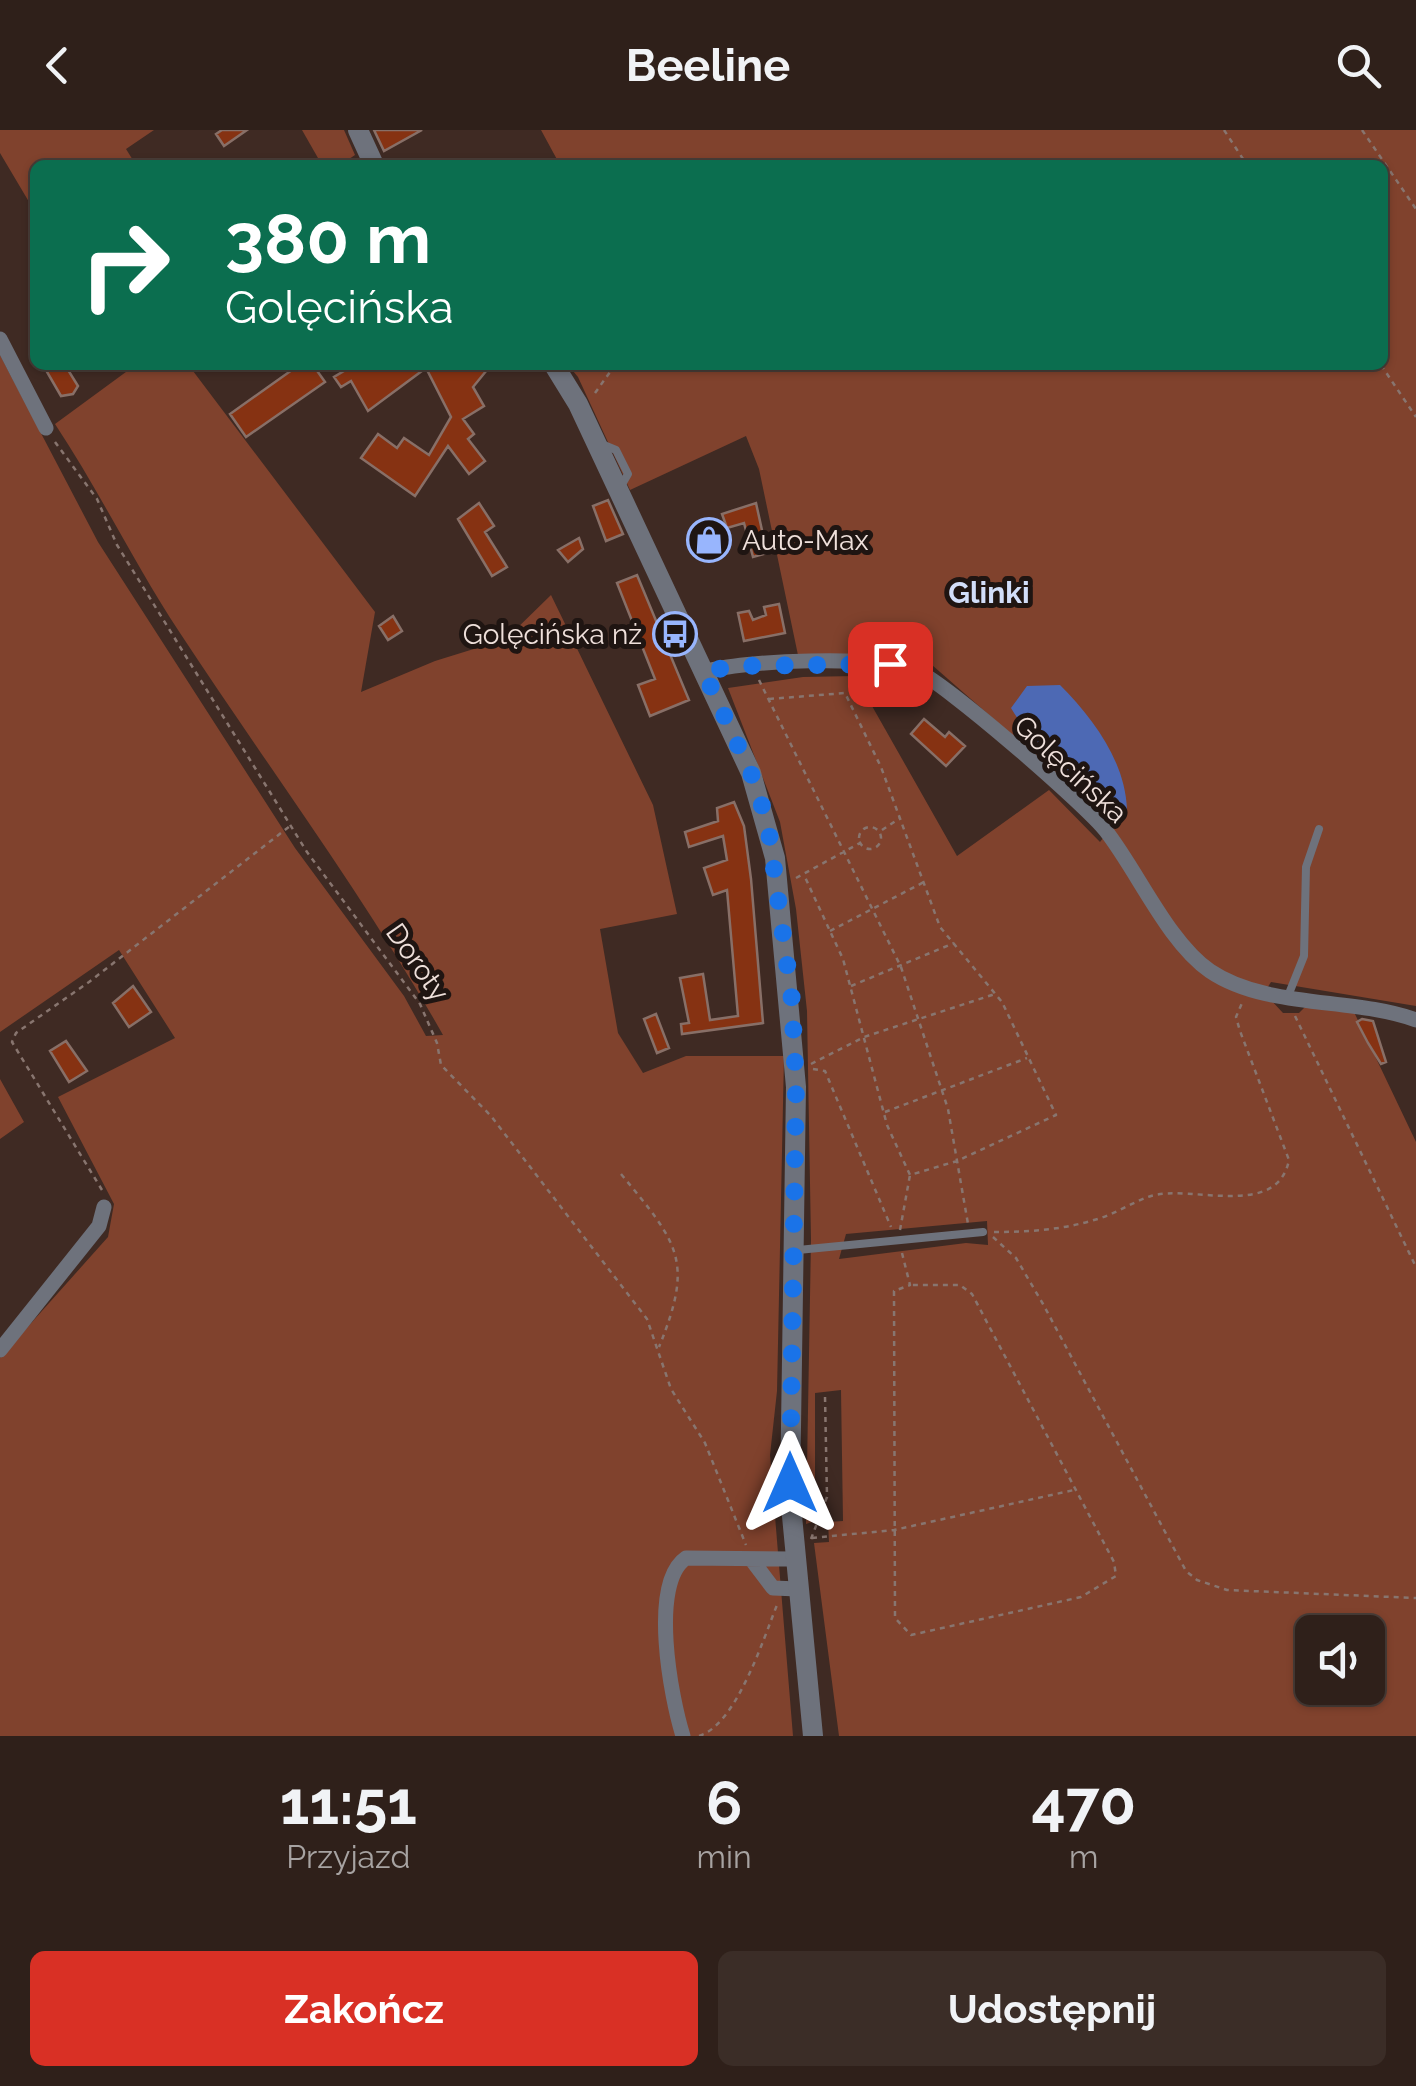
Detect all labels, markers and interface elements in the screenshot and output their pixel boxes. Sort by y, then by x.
icon: back [30,38,85,93]
icon: search [1331,38,1386,93]
text: Beeline [626,39,790,92]
text: 380 m [225,197,431,279]
icon: right [60,200,190,330]
text: Golęcińska [225,281,453,334]
shop icon: Auto-Max [686,517,732,563]
place label: Auto-Max [742,524,869,557]
district label: Glinki [948,575,1030,610]
bus stop icon: Golęcińska nż [652,611,698,657]
place label: Golęcińska nż [463,618,642,651]
pin [848,622,933,707]
icon: arrive [863,637,918,692]
street label: Golęcińska [1007,709,1134,830]
street label: Doroty [379,917,456,1007]
position arrow [738,1431,842,1535]
map controls [1295,1615,1385,1705]
button: sound [1295,1615,1385,1705]
text: 11:51 [280,1768,417,1838]
text: 6 [706,1768,742,1838]
text: 470 [1031,1768,1136,1838]
text: Przyjazd [286,1838,410,1875]
text: min [697,1838,752,1875]
text: m [1069,1838,1099,1875]
button: Zakończ [30,1951,698,2066]
button: Udostępnij [718,1951,1386,2066]

